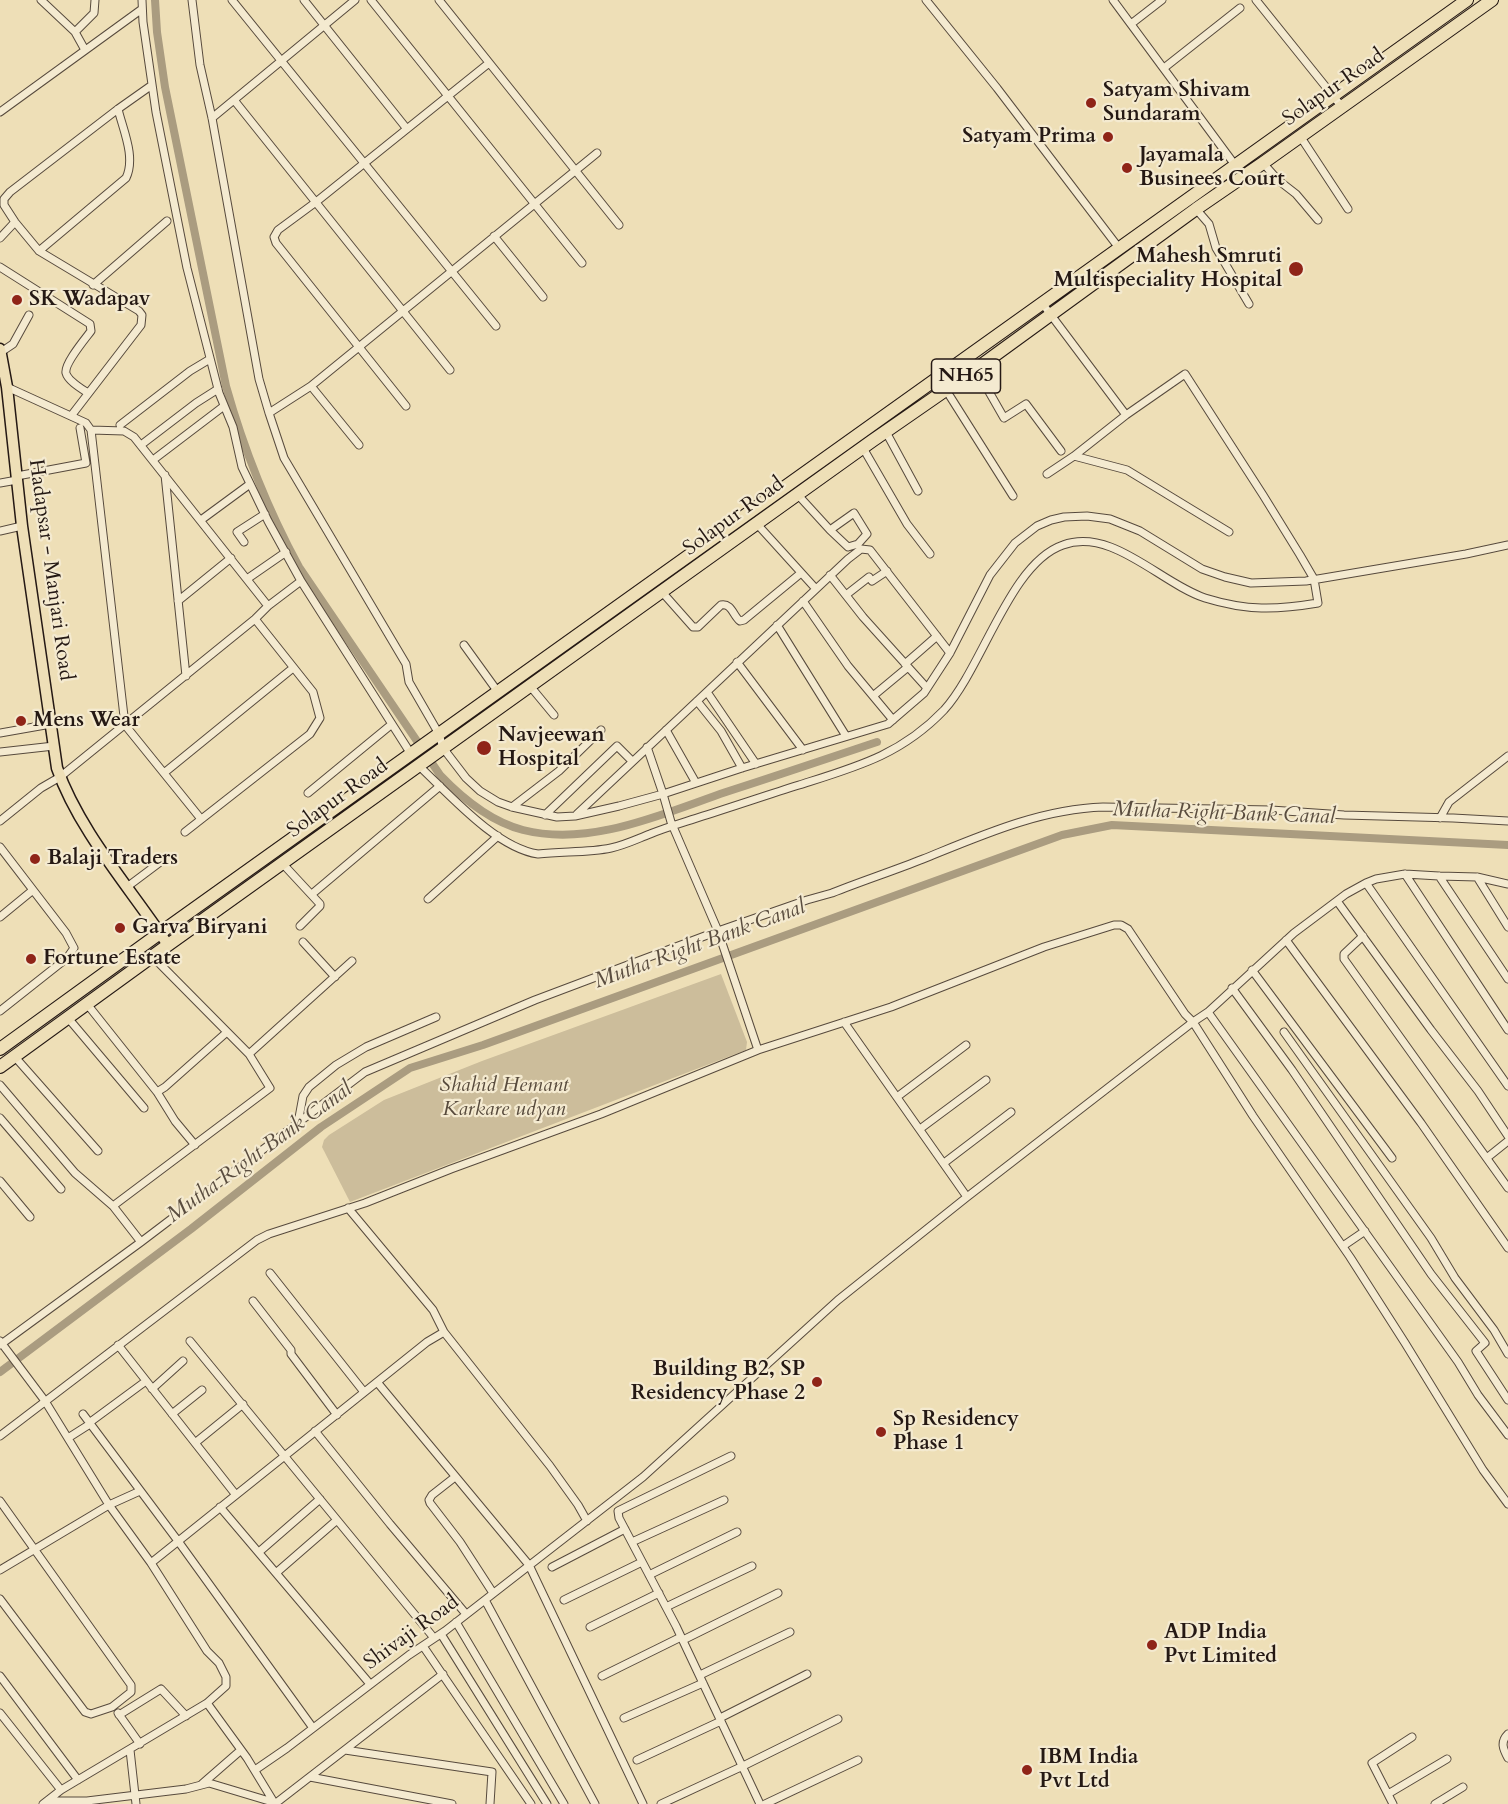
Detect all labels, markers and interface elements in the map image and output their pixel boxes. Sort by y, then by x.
street label: Solapur Road [1278,44,1390,132]
place label: Satyam Shivam Sundaram [1103,78,1250,128]
marker: Satyam Shivam Sundaram [1084,96,1098,110]
place label: Satyam Prima [962,124,1096,150]
marker: Satyam Prima [1101,130,1115,144]
place label: Jayamala Businees Court [1139,143,1285,193]
marker: Jayamala Businees Court [1120,161,1134,175]
place label: Mahesh Smruti Multispeciality Hospital [1053,244,1282,294]
marker: Mahesh Smruti Multispeciality Hospital [1287,260,1305,278]
place label: SK Wadapav [29,287,150,313]
marker: SK Wadapav [10,293,24,307]
road number: NH65 [932,359,1000,393]
street label: Hadapsar - Manjari Road [22,458,78,682]
street label: Solapur Road [679,472,789,562]
place label: Mens Wear [33,708,140,734]
marker: Mens Wear [14,714,28,728]
place label: Navjeewan Hospital [498,723,605,773]
marker: Navjeewan Hospital [475,739,493,757]
street label: Solapur Road [283,754,393,844]
water label: Mutha Right Bank Canal [1112,797,1336,831]
place label: Balaji Traders [47,846,178,872]
marker: Balaji Traders [28,852,42,866]
water label: Mutha Right Bank Canal [591,894,809,996]
place label: Garva Biryani [132,915,267,941]
marker: Garva Biryani [113,921,127,935]
place label: Fortune Estate [43,946,181,972]
marker: Fortune Estate [24,952,38,966]
park label: Shahid Hemant Karkare udyan [439,1073,569,1123]
water label: Mutha Right Bank Canal [162,1077,358,1229]
place label: Building B2, SP Residency Phase 2 [631,1357,805,1407]
marker: Building B2, SP Residency Phase 2 [810,1375,824,1389]
place label: Sp Residency Phase 1 [893,1407,1019,1457]
marker: Sp Residency Phase 1 [874,1425,888,1439]
street label: Shivaji Road [360,1590,464,1676]
place label: ADP India Pvt Limited [1164,1620,1277,1670]
marker: ADP India Pvt Limited [1145,1638,1159,1652]
place label: IBM India Pvt Ltd [1039,1745,1138,1795]
marker: IBM India Pvt Ltd [1020,1763,1034,1777]

